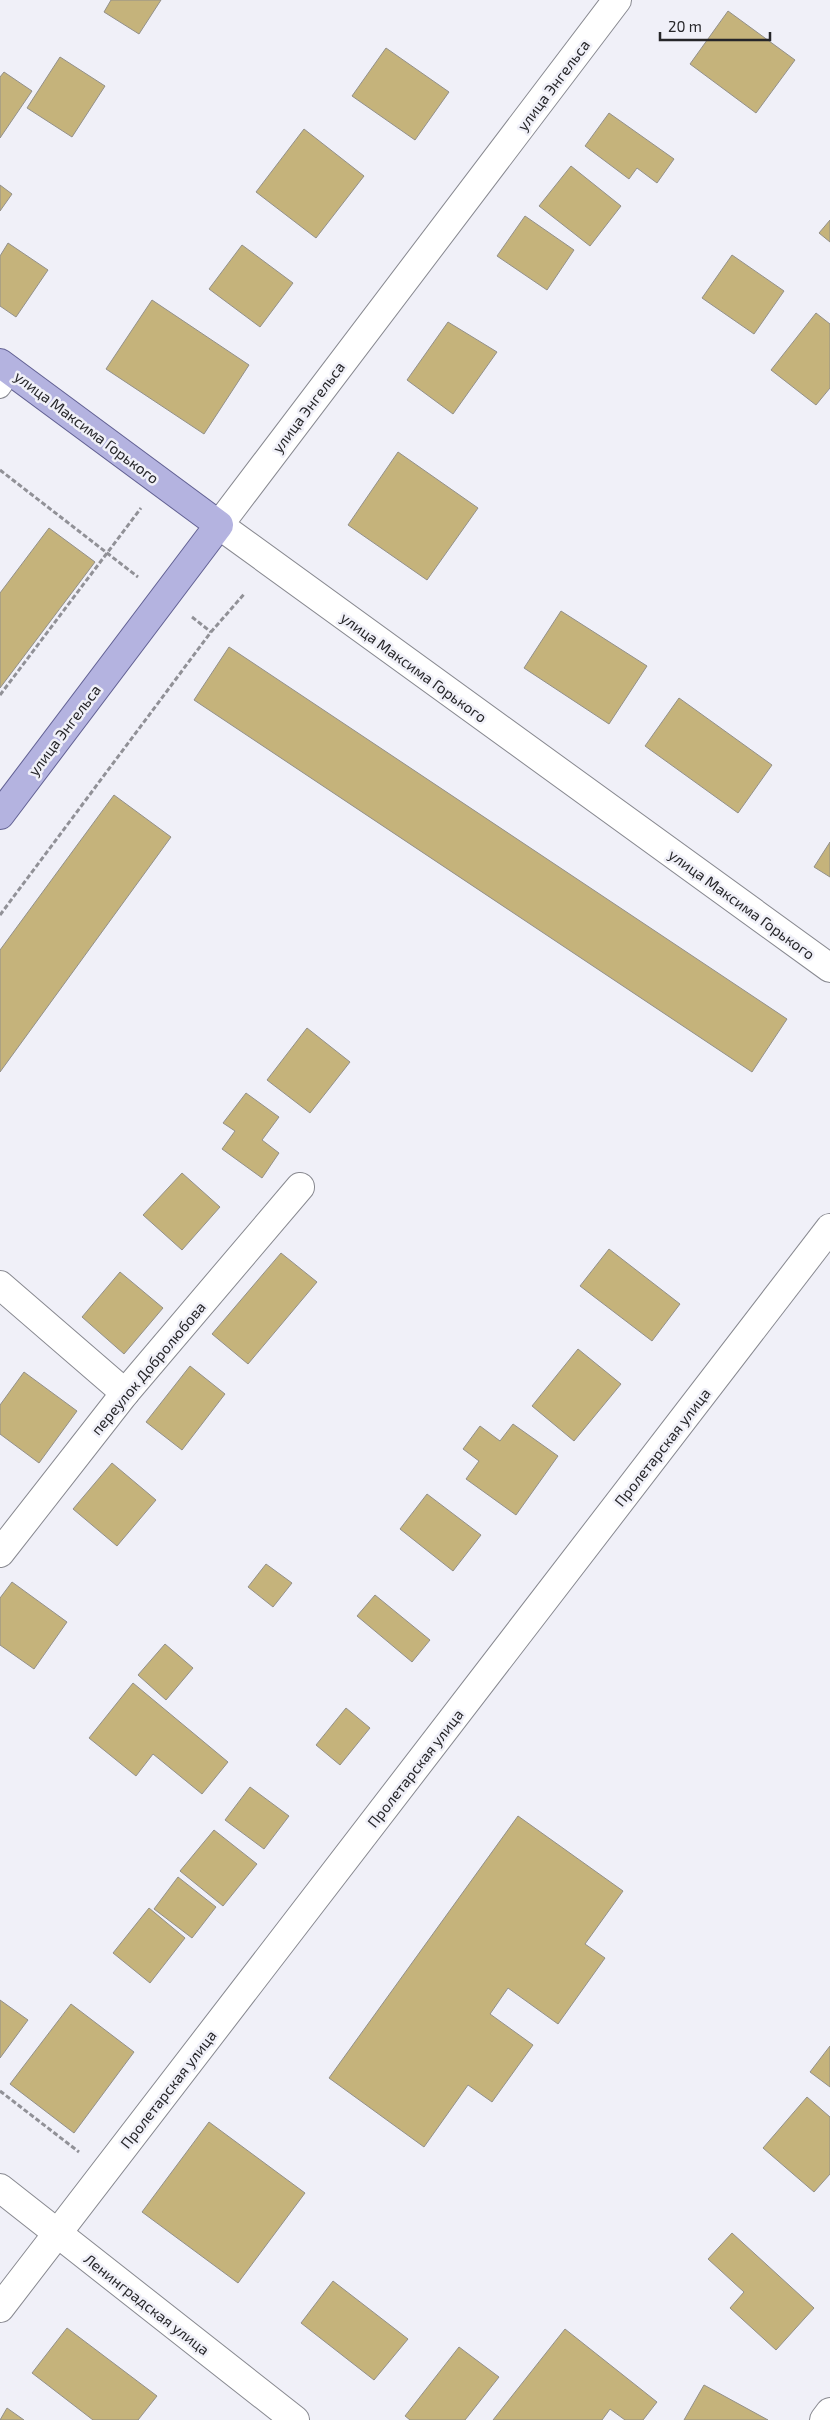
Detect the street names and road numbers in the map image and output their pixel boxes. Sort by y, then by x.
street label: улица Энгельса [513,36,594,135]
street label: улица Энгельса [268,358,349,457]
street label: улица Максима Горького [11,367,163,488]
street label: улица Максима Горького [337,608,491,727]
street label: улица Энгельса [24,681,105,780]
street label: улица Максима Горького [665,845,819,964]
street label: переулок Добролюбова [87,1298,210,1439]
street label: Пролетарская улица [610,1384,714,1510]
street label: Пролетарская улица [363,1705,467,1831]
street label: Пролетарская улица [116,2026,220,2152]
street label: Ленинградская улица [80,2250,213,2359]

